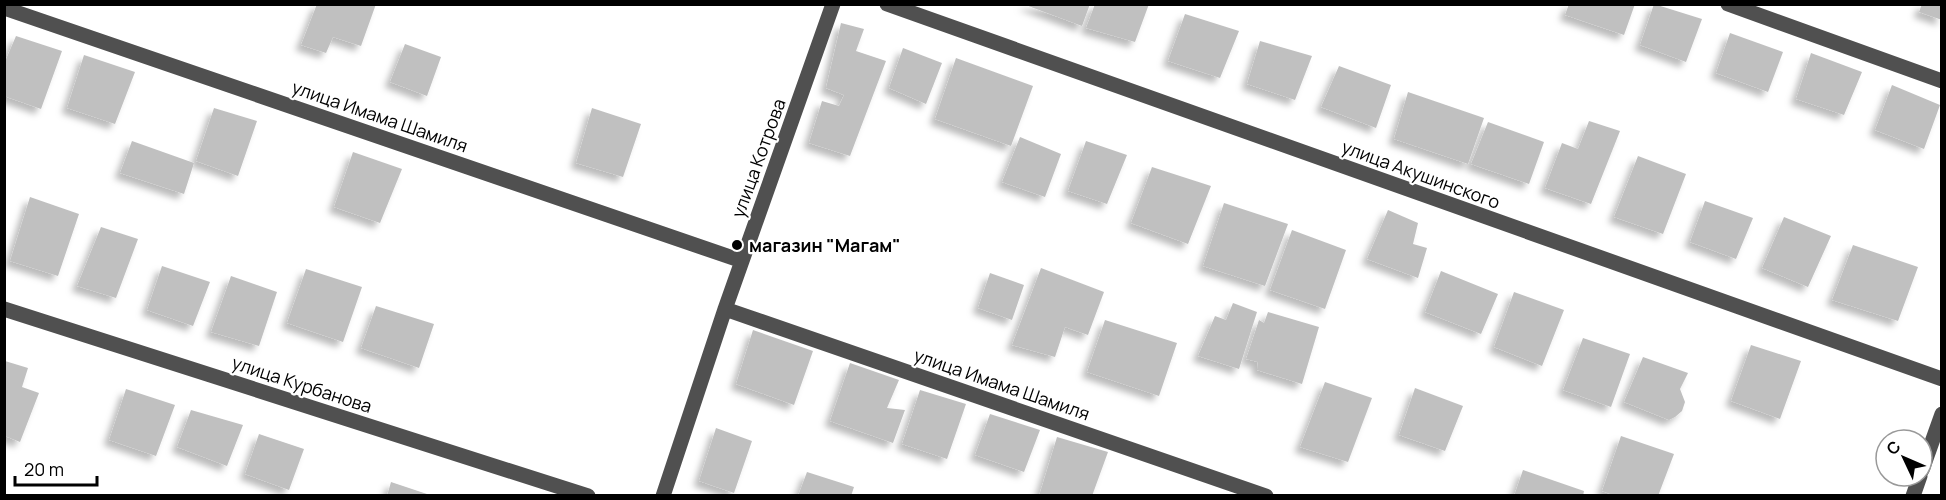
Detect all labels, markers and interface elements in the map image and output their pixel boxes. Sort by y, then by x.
street label: улица Имама Шамиля [289,75,471,157]
street label: улица Котрова [725,95,791,221]
street label: улица Акушинского [1338,134,1504,214]
place label: магазин "Магам" [749,233,901,257]
marker: магазин "Магам" [730,238,744,252]
street label: улица Имама Шамиля [911,343,1093,425]
street label: улица Курбанова [229,350,375,418]
north arrow [1874,428,1934,488]
text: С [1881,436,1905,459]
scale bar [15,449,98,487]
text: 20 m [24,457,64,481]

